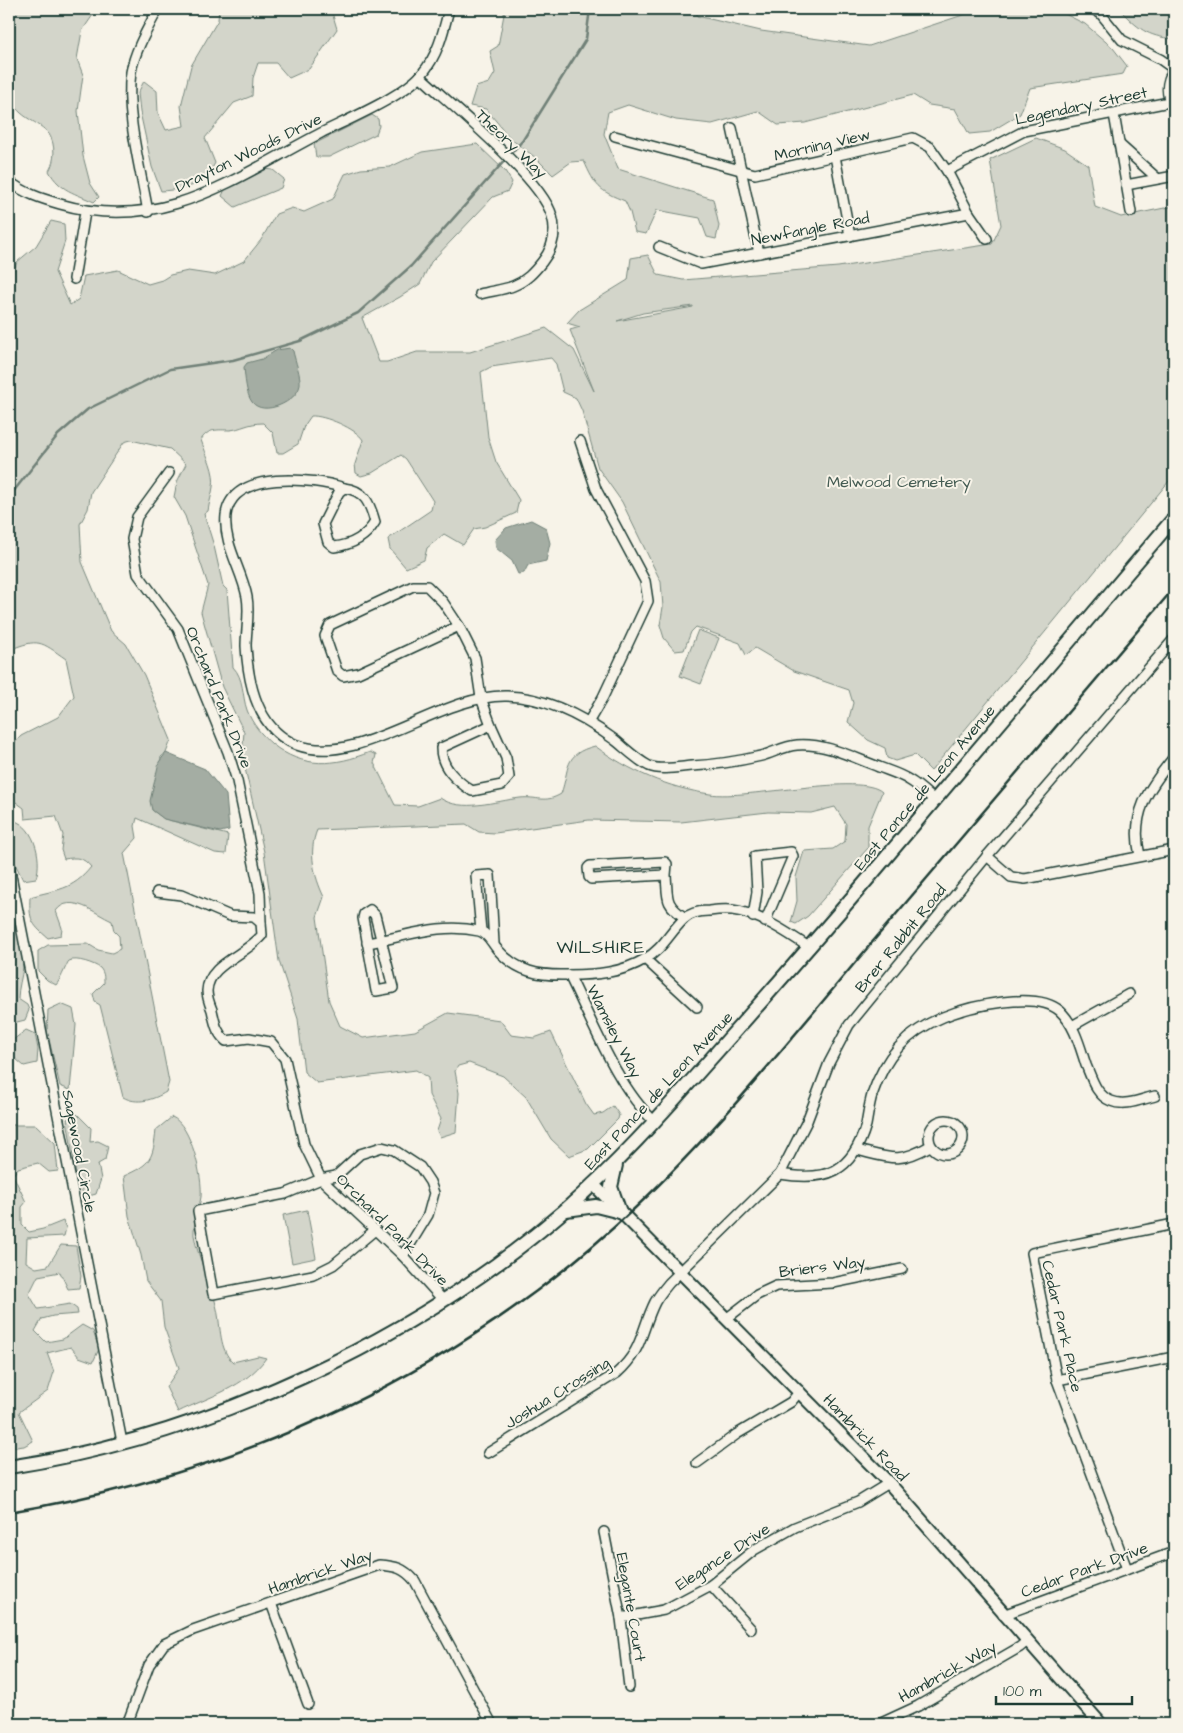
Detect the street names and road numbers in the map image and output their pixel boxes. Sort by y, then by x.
street label: Legendary Street [1013,81,1150,132]
street label: Theory Way [470,104,552,184]
street label: Drayton Woods Drive [172,108,326,199]
street label: Morning View [772,123,873,168]
street label: Newfangle Road [749,207,871,252]
street label: Orchard Park Drive [181,623,258,772]
street label: East Ponce de Leon Avenue [849,700,1001,875]
street label: Brer Rabbit Road [850,880,951,997]
street label: Wamsley Way [580,981,647,1083]
street label: East Ponce de Leon Avenue [579,1006,738,1175]
street label: Sagewood Circle [55,1088,102,1215]
street label: Orchard Park Drive [331,1168,454,1291]
street label: Briers Way [778,1251,867,1284]
street label: Cedar Park Place [1036,1258,1088,1395]
street label: Joshua Crossing [501,1352,615,1435]
street label: Hambrick Road [818,1389,913,1486]
street label: Elegance Drive [671,1518,775,1597]
street label: Cedar Park Drive [1018,1537,1151,1603]
street label: Hambrick Way [265,1544,376,1601]
street label: Elegante Court [610,1551,652,1664]
street label: Hambrick Way [895,1636,1001,1709]

